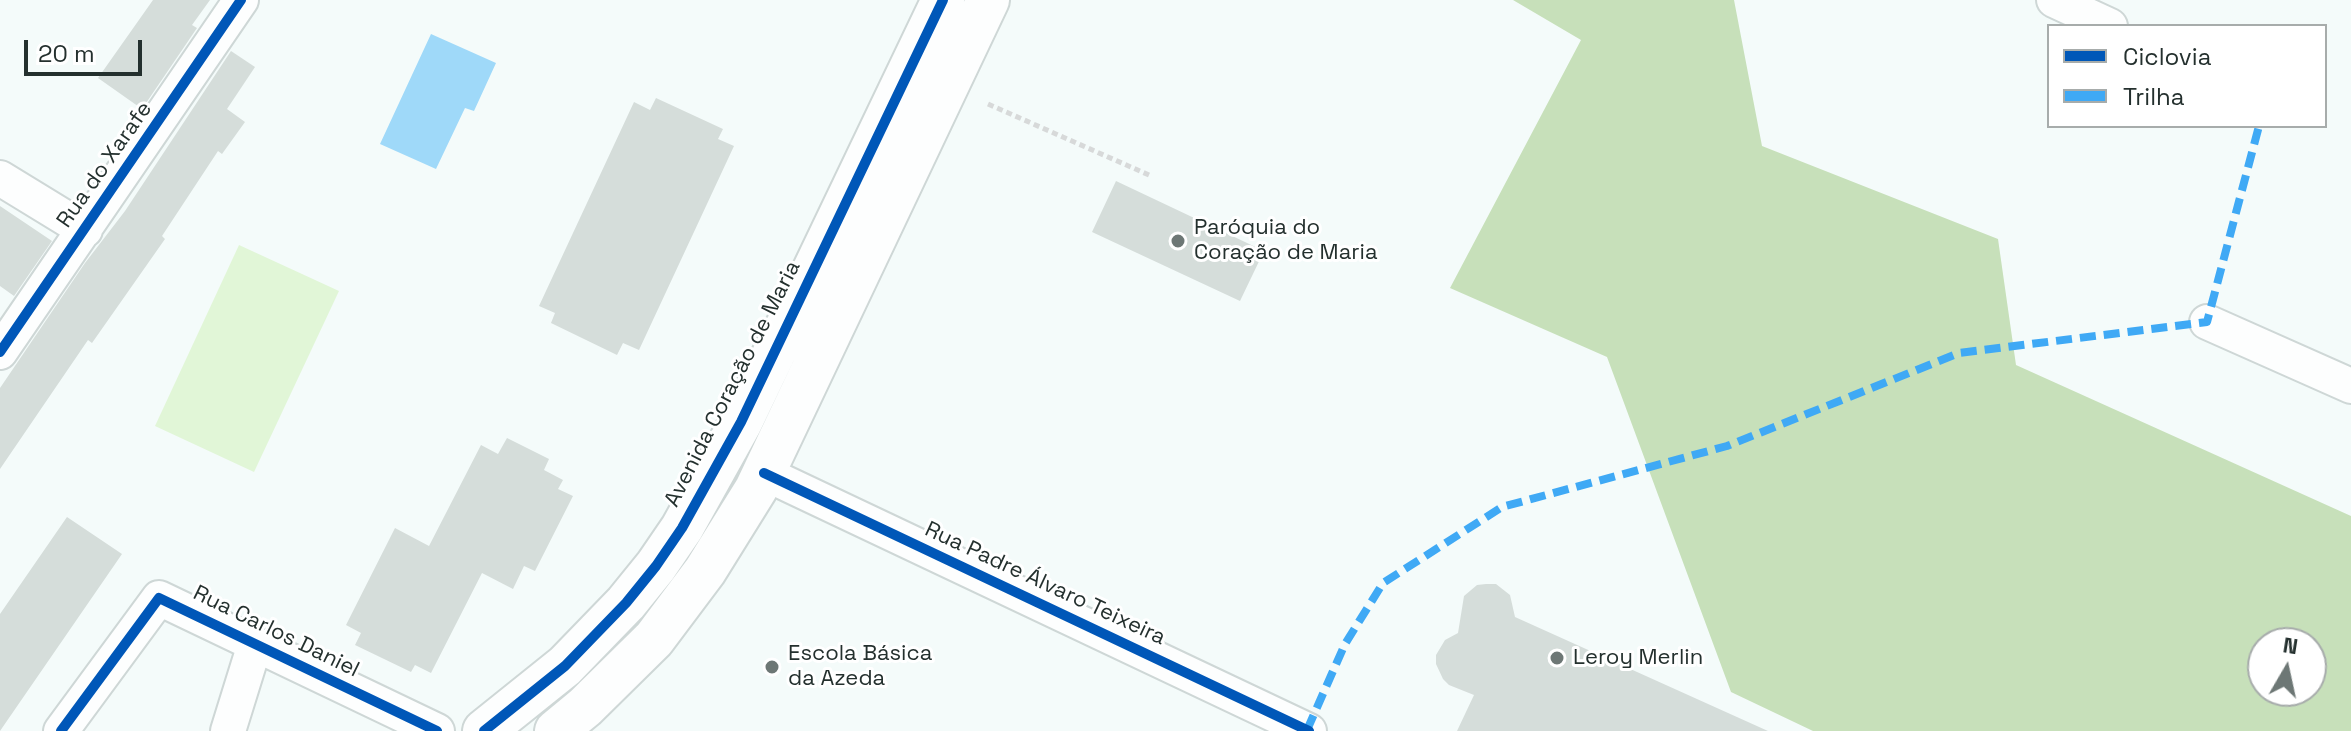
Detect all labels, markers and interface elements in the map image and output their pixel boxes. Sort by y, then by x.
scale bar [28,24,146,74]
legend [2047,24,2327,128]
text: 20 m [38,38,95,69]
text: Ciclovia [2123,41,2211,72]
text: Trilha [2123,81,2185,112]
street label: Rua do Xarafe [52,97,158,233]
place label: Paróquia do Coração de Maria [1194,215,1378,266]
marker: Paróquia do Coração de Maria [1169,232,1187,250]
street label: Avenida Coração de Maria [659,256,807,512]
street label: Rua Padre Álvaro Teixeira [920,517,1170,651]
street label: Rua Carlos Daniel [189,580,363,684]
north arrow [2247,627,2327,707]
text: N [2281,630,2300,660]
place label: Escola Básica da Azeda [788,641,932,692]
place label: Leroy Merlin [1573,645,1703,671]
marker: Leroy Merlin [1548,649,1566,667]
marker: Escola Básica da Azeda [763,658,781,676]

